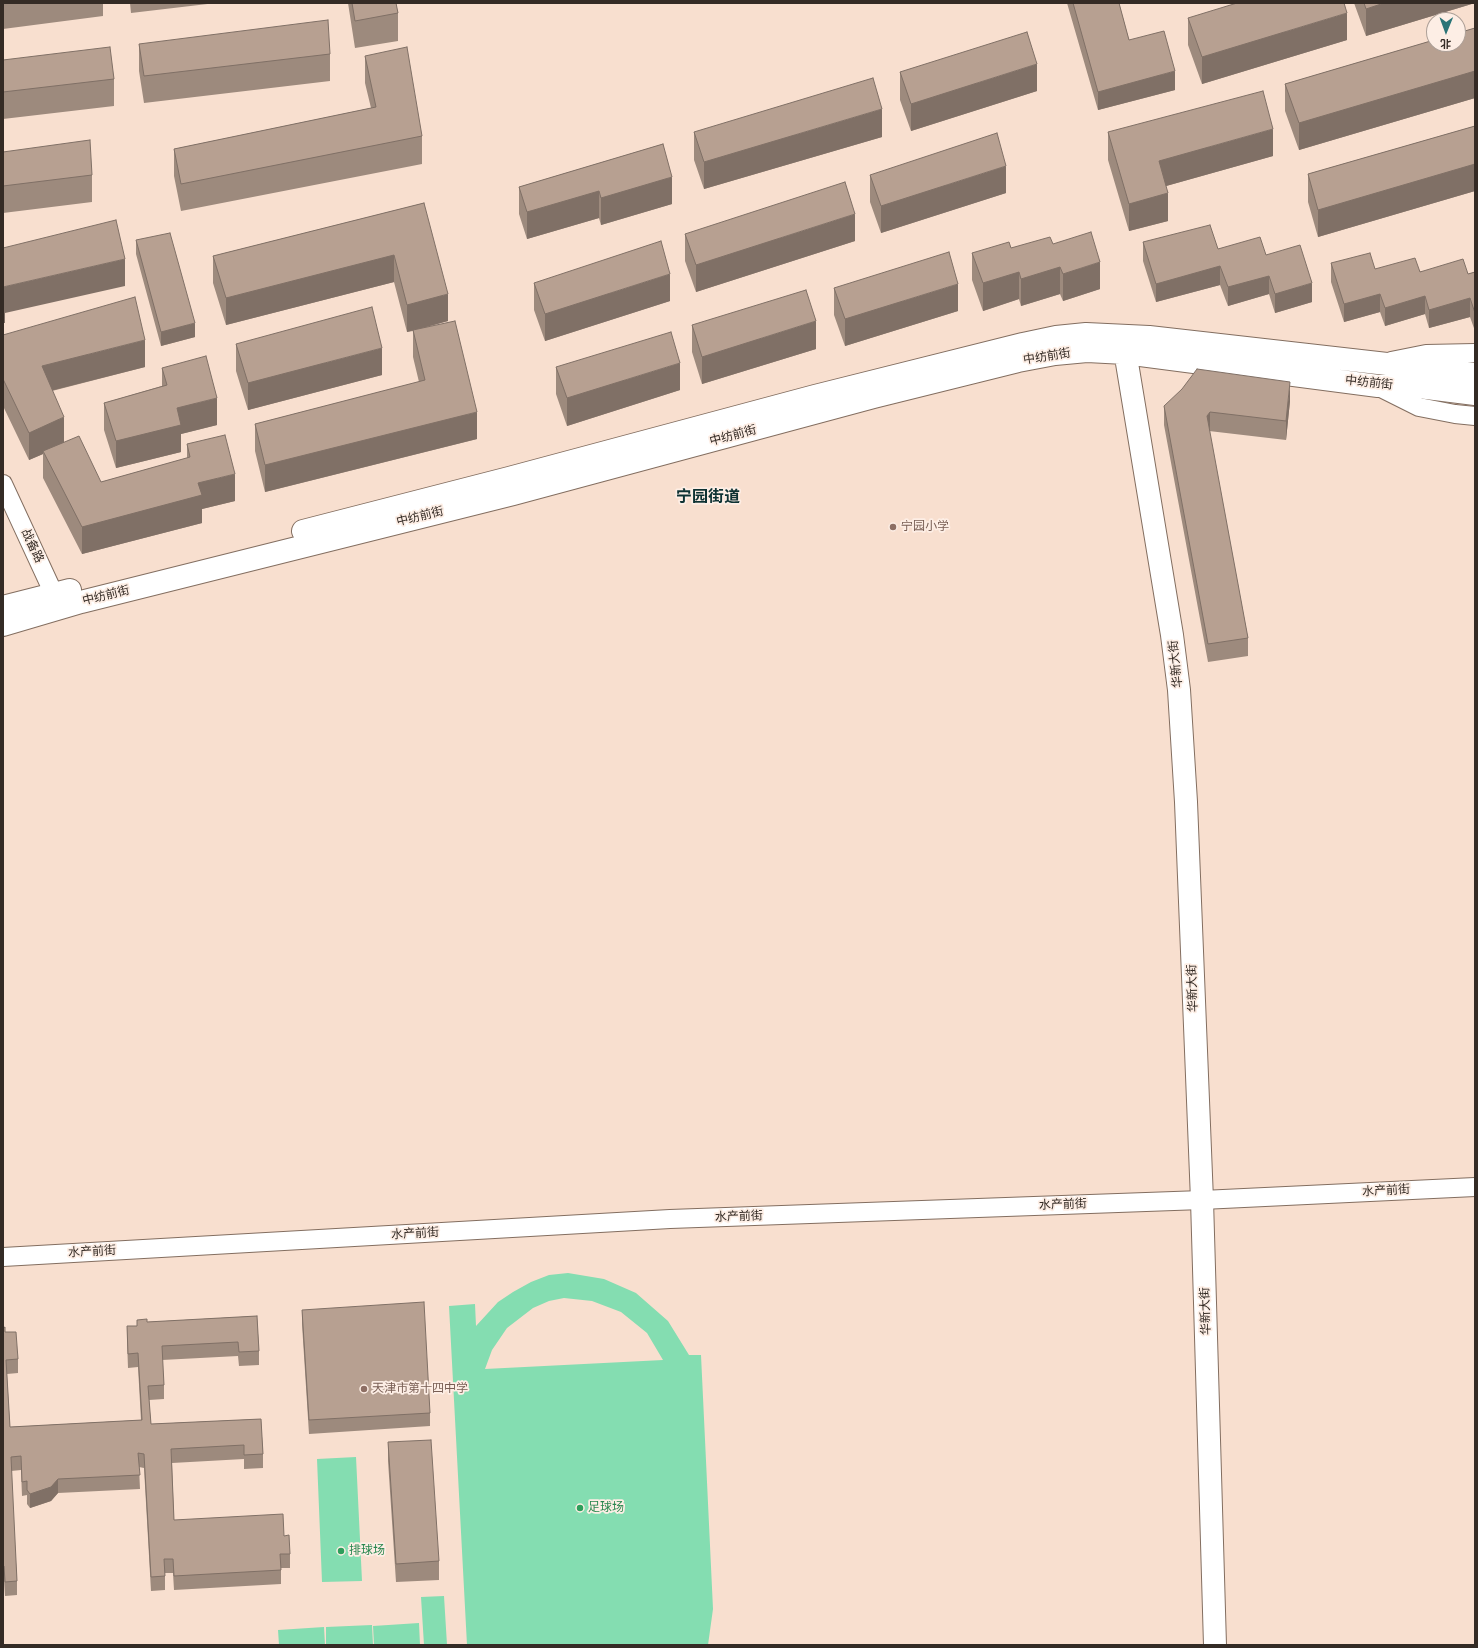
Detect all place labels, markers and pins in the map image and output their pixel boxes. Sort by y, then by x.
place label: 宁园小学 [901,520,949,534]
marker: 宁园小学 [888,522,898,532]
place label: 天津市第十四中学 [372,1382,468,1396]
marker: 天津市第十四中学 [359,1384,369,1394]
place label: 足球场 [588,1501,624,1515]
marker: 足球场 [575,1503,585,1513]
place label: 排球场 [349,1544,385,1558]
marker: 排球场 [336,1546,346,1556]

